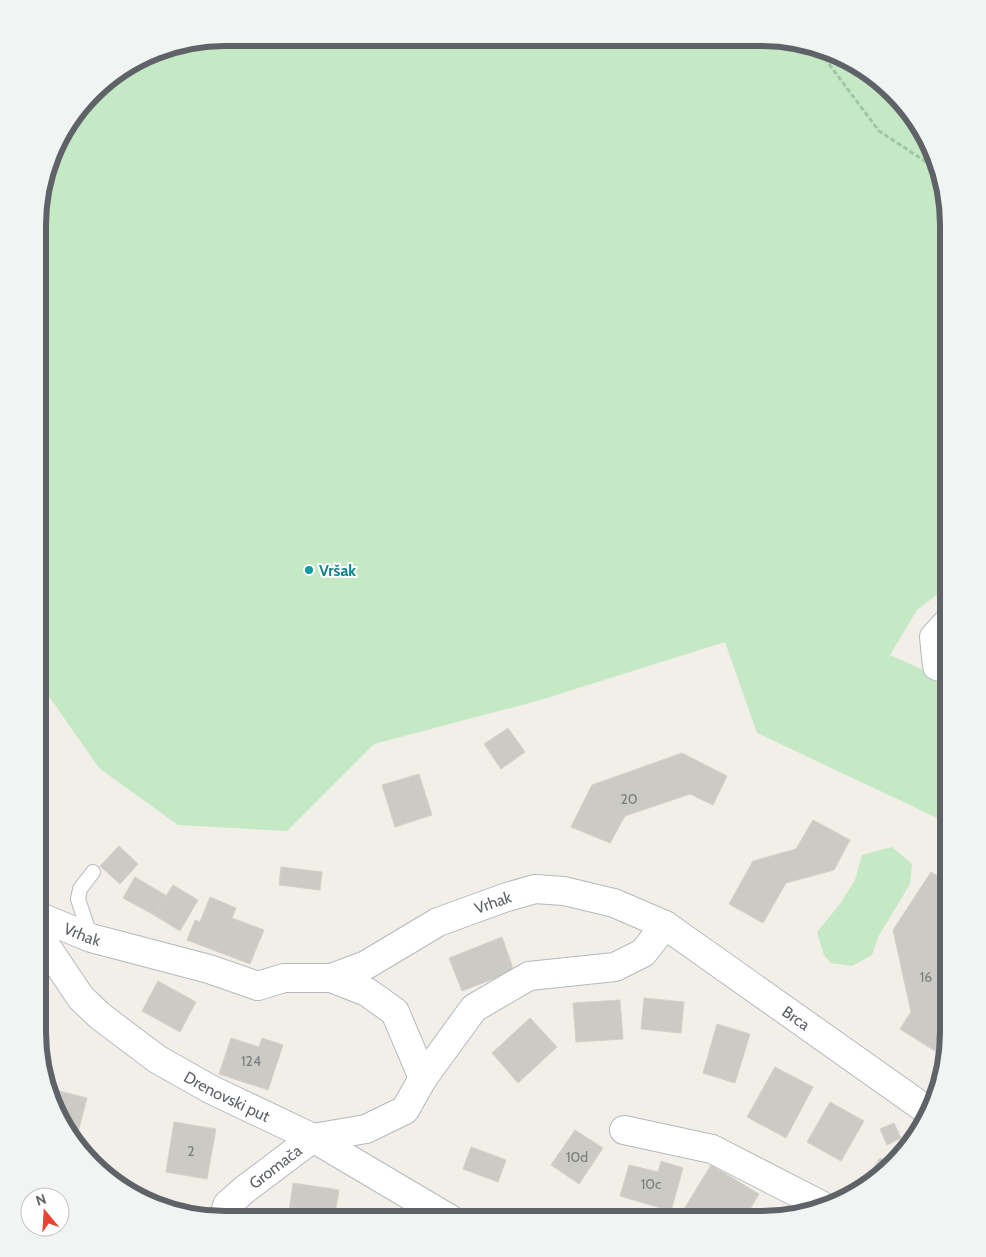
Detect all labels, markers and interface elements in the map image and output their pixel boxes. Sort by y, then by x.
place label: Vršak [319,561,356,580]
marker: Vršak [303,564,315,576]
house number: 20 [620,790,638,808]
street label: Vrhak [472,887,514,918]
street label: Vrhak [61,919,103,950]
house number: 16 [920,968,932,986]
street label: Brca [779,1002,814,1035]
house number: 124 [241,1052,261,1070]
street label: Drenovski put [180,1067,273,1126]
street label: Gromača [245,1141,306,1193]
house number: 2 [187,1142,195,1160]
house number: 10d [566,1148,588,1166]
house number: 10c [641,1175,661,1193]
north arrow [20,1187,70,1237]
text: N [33,1190,48,1210]

